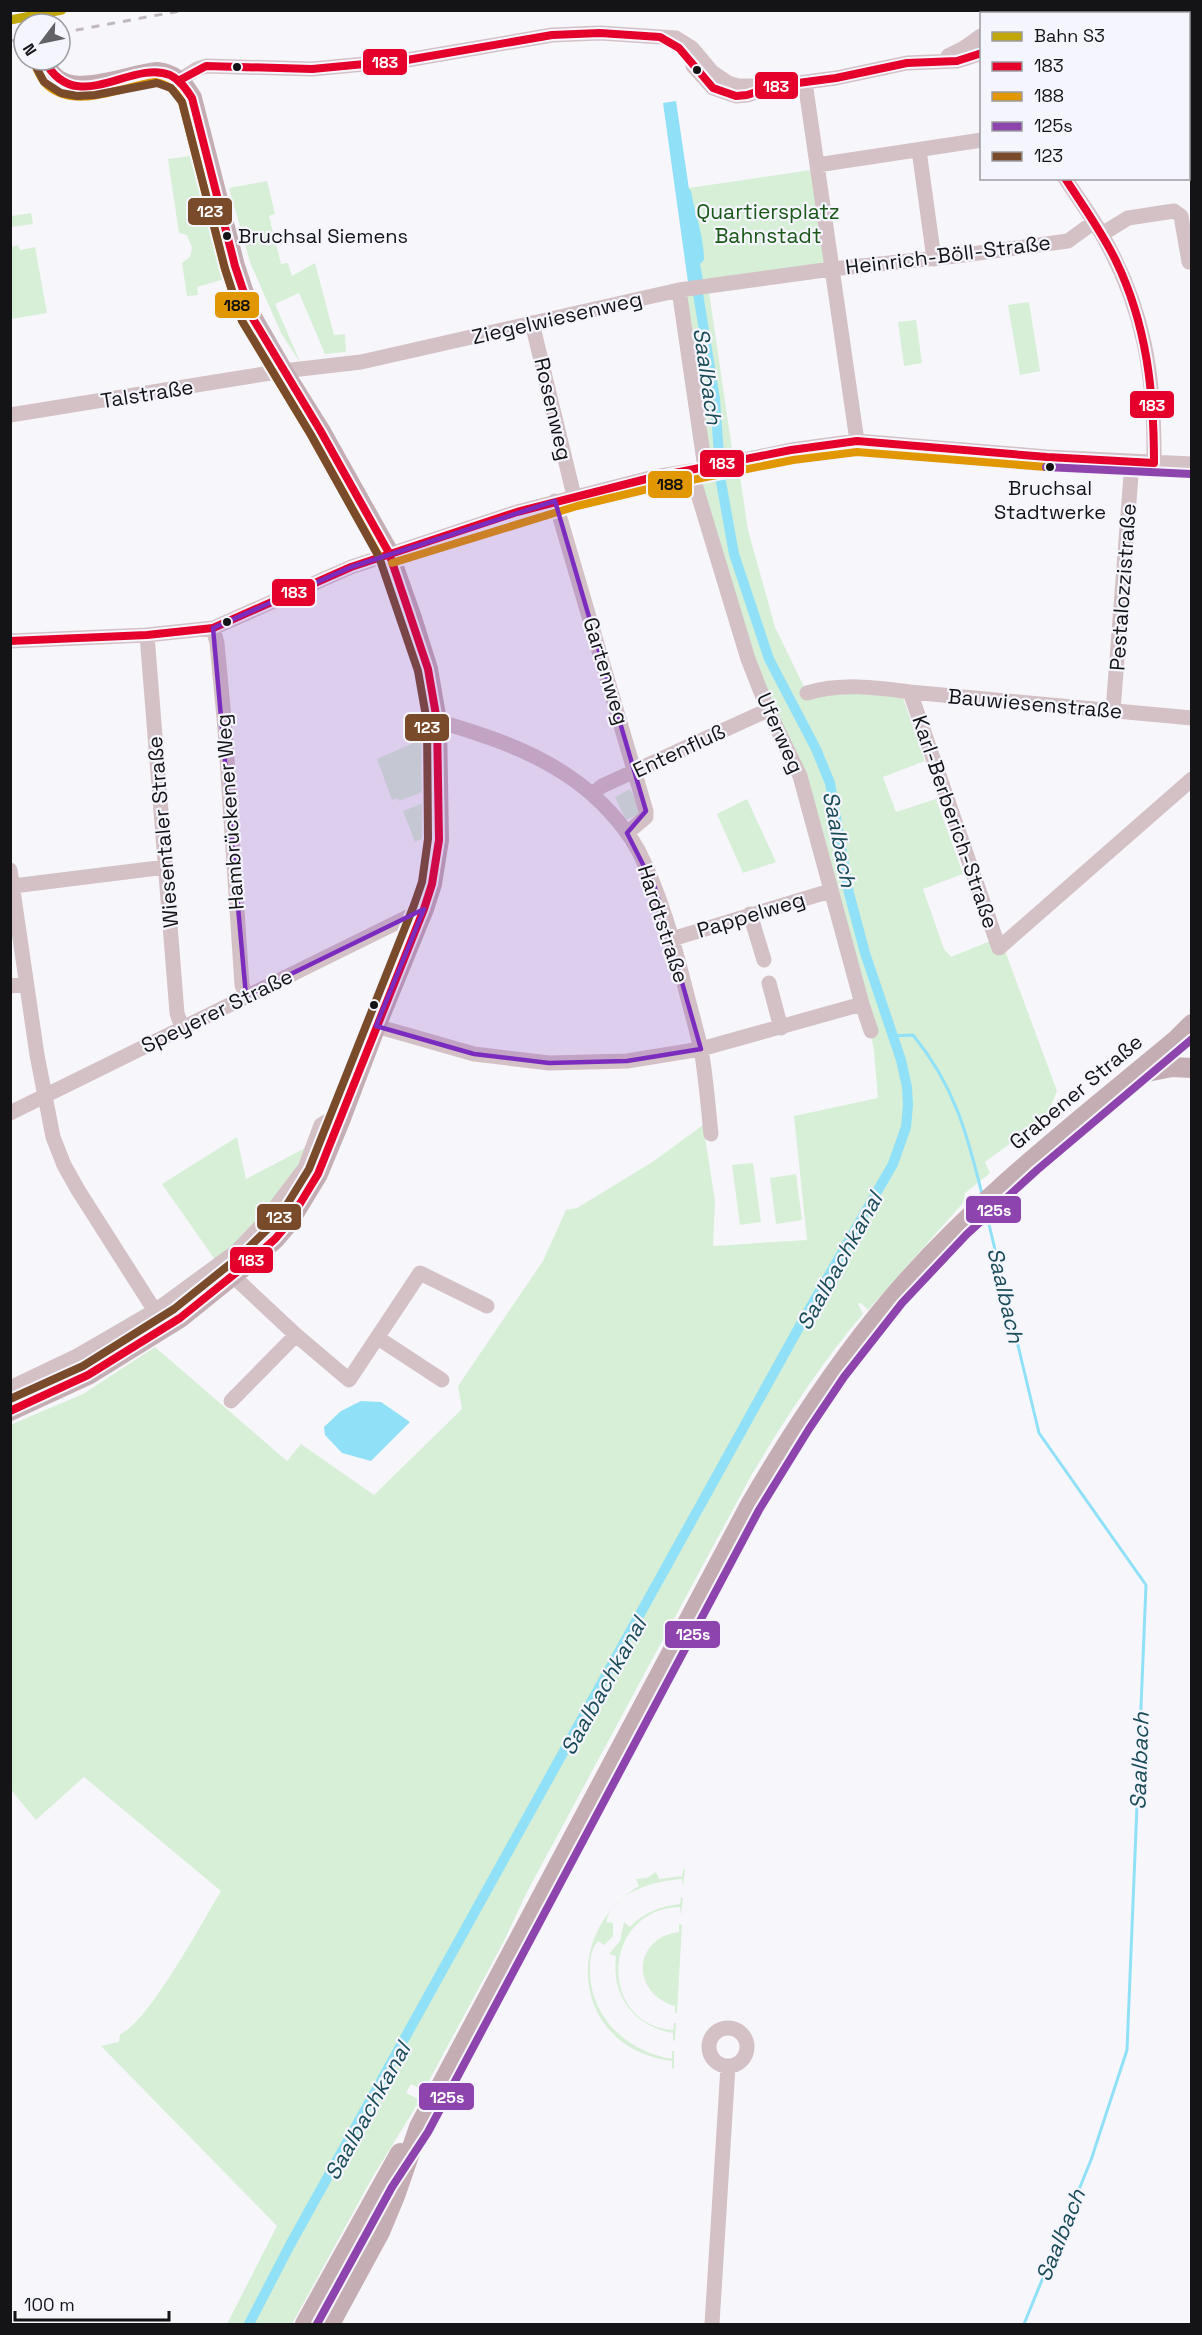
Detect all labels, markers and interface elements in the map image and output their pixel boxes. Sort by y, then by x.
north arrow [12,12,72,72]
legend [980,12,1190,180]
text: Bahn S3 [1034,24,1105,47]
text: N [18,40,41,60]
line badge: 183 [362,48,408,76]
text: 183 [372,52,399,73]
text: 183 [1034,54,1064,77]
unlabelled marker [231,61,243,73]
unlabelled marker [691,64,703,76]
line badge: 183 [754,71,799,100]
text: 183 [763,76,790,97]
text: 188 [1034,84,1064,107]
text: 125s [1034,114,1073,137]
text: 123 [1034,144,1063,167]
line badge: 123 [187,197,233,226]
park label: Quartiersplatz Bahnstadt [696,198,840,249]
text: 123 [197,201,224,222]
place label: Bruchsal Siemens [238,223,408,249]
street label: Heinrich-Böll-Straße [844,229,1052,281]
marker: Bruchsal Siemens [221,230,233,242]
street label: Ziegelwiesenweg [469,285,645,350]
line badge: 188 [214,291,260,319]
text: 188 [224,295,251,316]
water label: Saalbach [687,326,729,427]
street label: Rosenweg [529,355,578,463]
street label: Talstraße [99,373,195,414]
line badge: 183 [1129,390,1175,419]
text: 183 [1139,395,1166,416]
line badge: 183 [699,449,745,478]
text: 183 [709,453,736,474]
marker: Bruchsal Stadtwerke [1044,461,1056,473]
line badge: 188 [647,470,693,499]
text: 188 [657,474,684,495]
place label: Bruchsal Stadtwerke [994,475,1106,525]
street label: Pestalozzistraße [1103,502,1142,672]
line badge: 183 [271,578,316,607]
text: 183 [281,582,308,603]
street label: Gartenweg [577,614,636,728]
unlabelled marker [221,616,233,628]
street label: Bauwiesenstraße [947,682,1123,725]
street label: Uferweg [751,688,810,777]
street label: Karl-Berberich-Straße [906,712,1005,932]
street label: Hambrückener Weg [209,713,250,911]
line badge: 123 [404,713,450,742]
text: 123 [414,717,441,738]
street label: Entenfluß [628,717,729,784]
street label: Wiesentaler Straße [141,735,184,929]
water label: Saalbach [817,789,863,890]
street label: Hardtstraße [632,862,695,986]
street label: Pappelweg [694,885,808,944]
street label: Speyerer Straße [137,962,297,1059]
unlabelled marker [368,999,380,1011]
street label: Grabener Straße [1003,1028,1148,1155]
water label: Saalbachkanal [790,1185,890,1335]
line badge: 125s [965,1195,1022,1224]
text: 125s [977,1200,1011,1221]
line badge: 123 [256,1203,302,1231]
text: 123 [266,1207,293,1228]
water label: Saalbach [981,1244,1031,1346]
line badge: 183 [229,1246,274,1274]
text: 183 [238,1250,265,1271]
water label: Saalbachkanal [554,1610,654,1760]
line badge: 125s [664,1620,721,1649]
text: 125s [676,1624,710,1645]
water label: Saalbach [1123,1711,1155,1810]
water label: Saalbachkanal [318,2035,418,2185]
line badge: 125s [418,2082,475,2111]
text: 125s [430,2087,464,2108]
water label: Saalbach [1029,2184,1091,2285]
scale bar [15,2284,170,2322]
text: 100 m [24,2293,75,2316]

